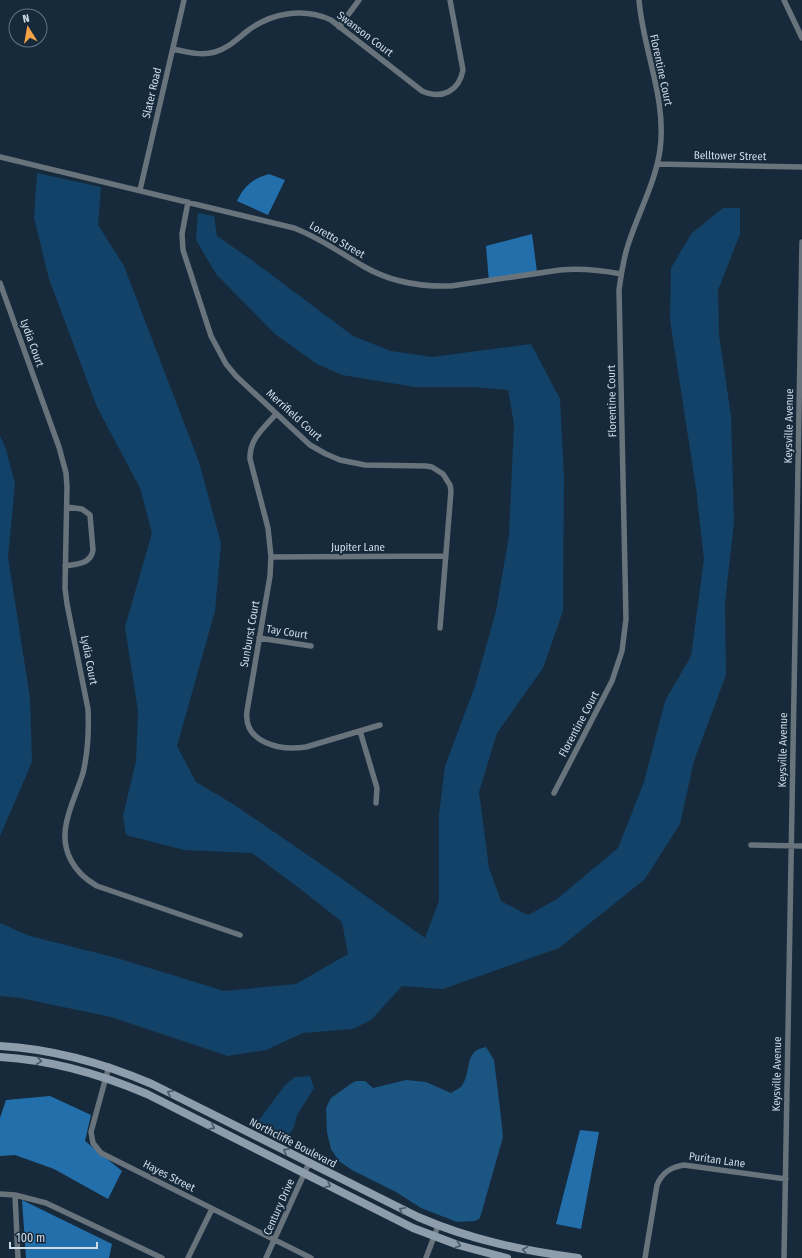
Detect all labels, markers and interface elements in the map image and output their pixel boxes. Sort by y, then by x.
north arrow [8,8,48,48]
street label: Swanson Court [334,9,396,60]
text: N [22,12,31,26]
street label: Florentine Court [647,33,675,107]
street label: Slater Road [140,66,164,120]
street label: Belltower Street [694,149,767,163]
street label: Loretto Street [307,219,367,261]
street label: Lydia Court [17,317,47,369]
street label: Florentine Court [605,364,619,437]
street label: Merrifield Court [263,387,325,444]
street label: Keysville Avenue [782,388,796,464]
street label: Jupiter Lane [331,541,385,554]
street label: Sunburst Court [238,599,262,668]
street label: Tay Court [265,622,309,642]
street label: Lydia Court [78,634,100,686]
street label: Florentine Court [556,689,602,759]
street label: Keysville Avenue [776,712,790,788]
street label: Keysville Avenue [770,1036,784,1112]
one-way arrow [36,1056,42,1065]
one-way arrow [167,1090,174,1098]
street label: Northcliffe Boulevard [247,1115,339,1171]
one-way arrow [207,1122,215,1129]
one-way arrow [283,1149,290,1156]
street label: Puritan Lane [688,1150,746,1170]
street label: Hayes Street [141,1157,197,1195]
street label: Century Drive [261,1177,297,1237]
one-way arrow [324,1180,331,1188]
one-way arrow [399,1207,407,1214]
scale bar [10,1224,97,1250]
text: 100 m [16,1231,45,1245]
one-way arrow [455,1240,462,1249]
one-way arrow [522,1246,528,1255]

